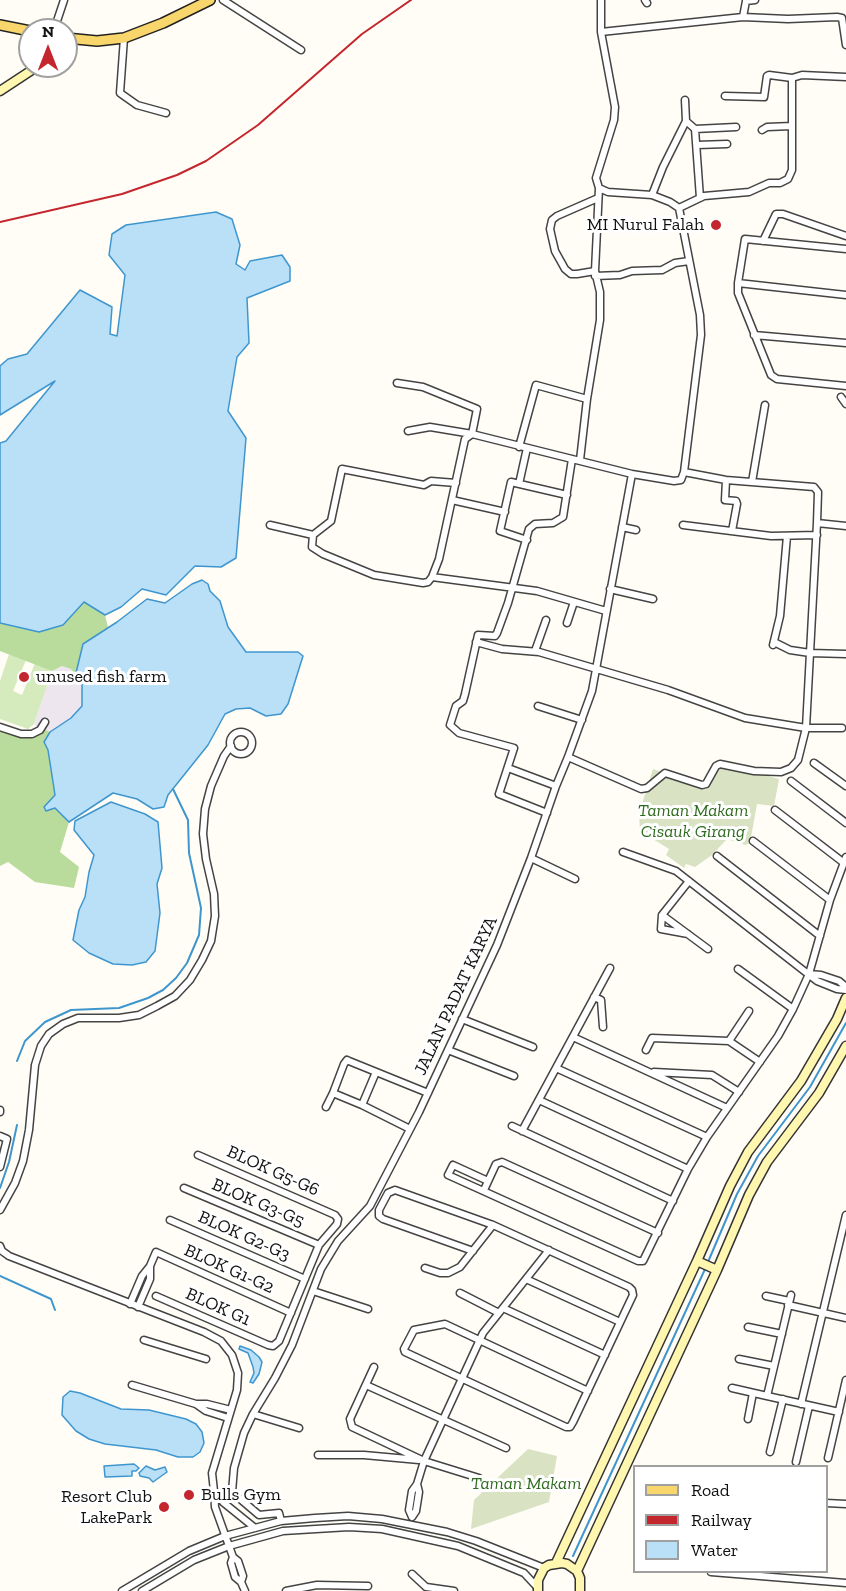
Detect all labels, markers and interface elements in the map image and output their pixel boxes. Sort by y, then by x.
north arrow [18,18,78,78]
text: N [42,22,54,41]
place label: MI Nurul Falah [587,214,704,236]
marker: MI Nurul Falah [709,218,723,232]
place label: unused fish farm [36,666,167,688]
marker: unused fish farm [17,670,31,684]
park label: Taman Makam Cisauk Girang [638,800,748,842]
street label: JALAN PADAT KARYA [410,913,502,1079]
street label: BLOK G5-G6 [223,1141,323,1201]
street label: BLOK G3-G5 [209,1174,307,1232]
street label: BLOK G2-G3 [195,1206,293,1266]
street label: BLOK G1-G2 [181,1240,277,1298]
street label: BLOK G1 [182,1283,254,1331]
legend [633,1465,828,1573]
park label: Taman Makam [471,1473,581,1495]
text: Road [691,1479,730,1501]
place label: Bulls Gym [201,1484,281,1506]
place label: Resort Club LakePark [61,1486,152,1528]
marker: Bulls Gym [182,1488,196,1502]
marker: Resort Club LakePark [157,1500,171,1514]
text: Railway [691,1509,752,1531]
text: Water [691,1539,738,1561]

